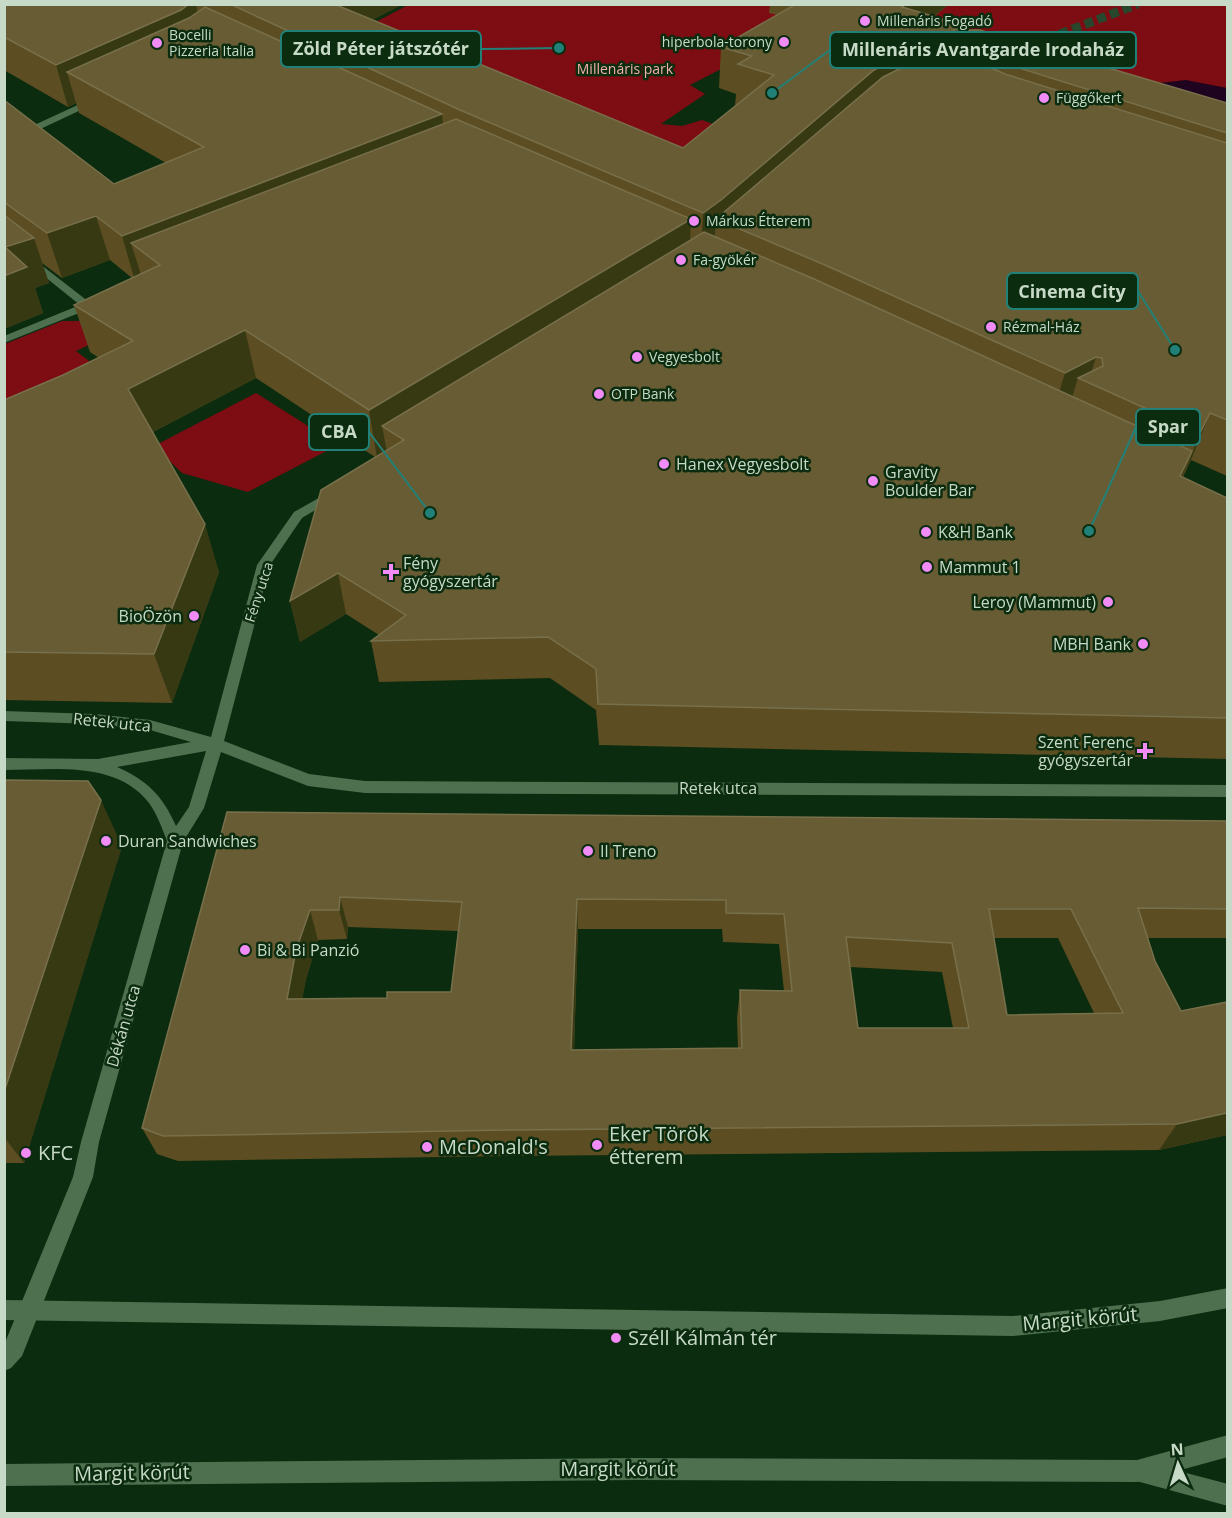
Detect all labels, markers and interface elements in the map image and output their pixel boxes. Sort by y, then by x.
place label: Millenáris Fogadó [877,11,992,30]
marker: Millenáris Fogadó [858,14,872,28]
place label: Bocelli Pizzeria Italia [169,25,254,60]
callout: Zöld Péter játszótér [281,31,481,67]
place label: hiperbola-torony [662,32,773,51]
callout: Millenáris Avantgarde Irodaház [830,32,1136,68]
marker: hiperbola-torony [777,35,791,49]
marker: Bocelli Pizzeria Italia [150,36,164,50]
text: Zöld Péter játszótér [293,36,469,60]
text: Millenáris Avantgarde Irodaház [842,37,1124,61]
park label: Millenáris park [577,59,674,78]
place label: Függőkert [1056,88,1121,107]
marker: Függőkert [1037,91,1051,105]
place label: Márkus Étterem [706,211,811,230]
marker: Márkus Étterem [687,214,701,228]
place label: Fa-gyökér [693,250,757,269]
marker: Fa-gyökér [674,253,688,267]
callout: Cinema City [1007,273,1138,309]
text: Cinema City [1018,279,1127,303]
place label: Rézmal-Ház [1003,317,1080,336]
marker: Rézmal-Ház [984,320,998,334]
place label: Vegyesbolt [649,347,720,366]
marker: Vegyesbolt [630,350,644,364]
place label: OTP Bank [611,384,675,403]
marker: OTP Bank [592,387,606,401]
callout: Spar [1136,409,1200,445]
callout: CBA [309,414,369,450]
text: Spar [1148,414,1188,438]
text: CBA [321,419,358,443]
place label: Hanex Vegyesbolt [676,453,809,475]
marker: Hanex Vegyesbolt [657,457,671,471]
place label: Gravity Boulder Bar [885,461,975,501]
marker: Gravity Boulder Bar [866,474,880,488]
place label: K&H Bank [938,521,1013,543]
marker: K&H Bank [919,525,933,539]
place label: Fény gyógyszertár [403,552,498,592]
place label: Mammut 1 [939,556,1021,578]
street label: Fény utca [240,559,277,624]
marker: Mammut 1 [920,560,934,574]
marker: Fény gyógyszertár [384,565,398,579]
place label: Leroy (Mammut) [972,591,1096,613]
marker: Leroy (Mammut) [1101,595,1115,609]
place label: BioÖzön [119,605,182,627]
marker: BioÖzön [187,609,201,623]
place label: MBH Bank [1053,633,1132,655]
marker: MBH Bank [1136,637,1150,651]
street label: Retek utca [72,707,152,737]
place label: Szent Ferenc gyógyszertár [1038,731,1133,771]
marker: Szent Ferenc gyógyszertár [1138,744,1152,758]
street label: Retek utca [679,777,757,799]
place label: Duran Sandwiches [118,830,257,852]
marker: Duran Sandwiches [99,834,113,848]
place label: Il Treno [600,840,656,862]
marker: Il Treno [581,844,595,858]
place label: Bi & Bi Panzió [257,939,359,961]
marker: Bi & Bi Panzió [238,943,252,957]
street label: Dékán utca [101,983,145,1069]
place label: Eker Török étterem [609,1120,709,1170]
place label: McDonald's [439,1133,548,1160]
marker: Eker Török étterem [590,1138,604,1152]
place label: KFC [38,1139,73,1166]
marker: McDonald's [420,1140,434,1154]
marker: KFC [19,1146,33,1160]
street label: Margit körút [1021,1300,1139,1337]
place label: Széll Kálmán tér [628,1324,777,1351]
marker: Széll Kálmán tér [609,1331,623,1345]
north arrow [1148,1434,1208,1494]
text: N [1170,1438,1184,1460]
street label: Margit körút [560,1455,676,1482]
street label: Margit körút [74,1458,190,1487]

